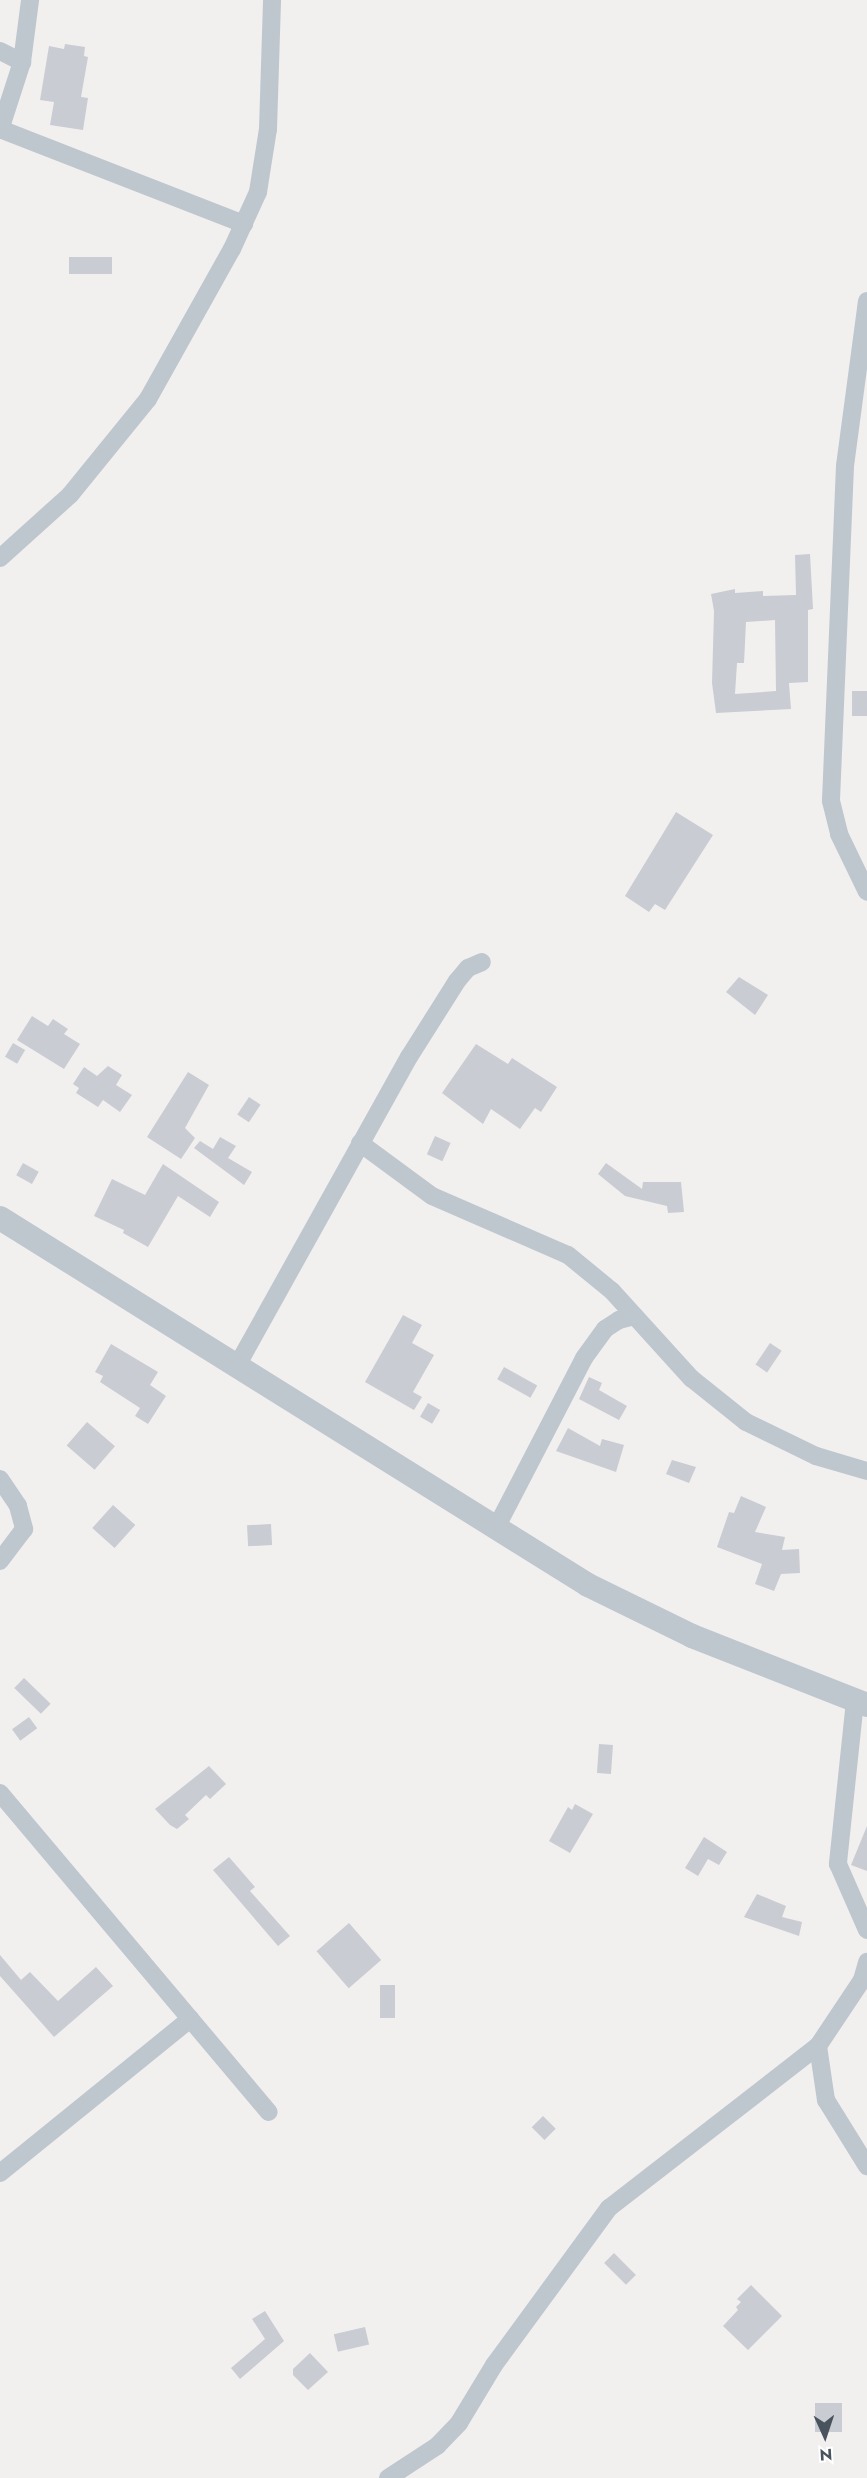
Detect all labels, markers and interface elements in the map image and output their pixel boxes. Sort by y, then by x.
north arrow [795,2406,855,2466]
text: N [819,2443,833,2466]

